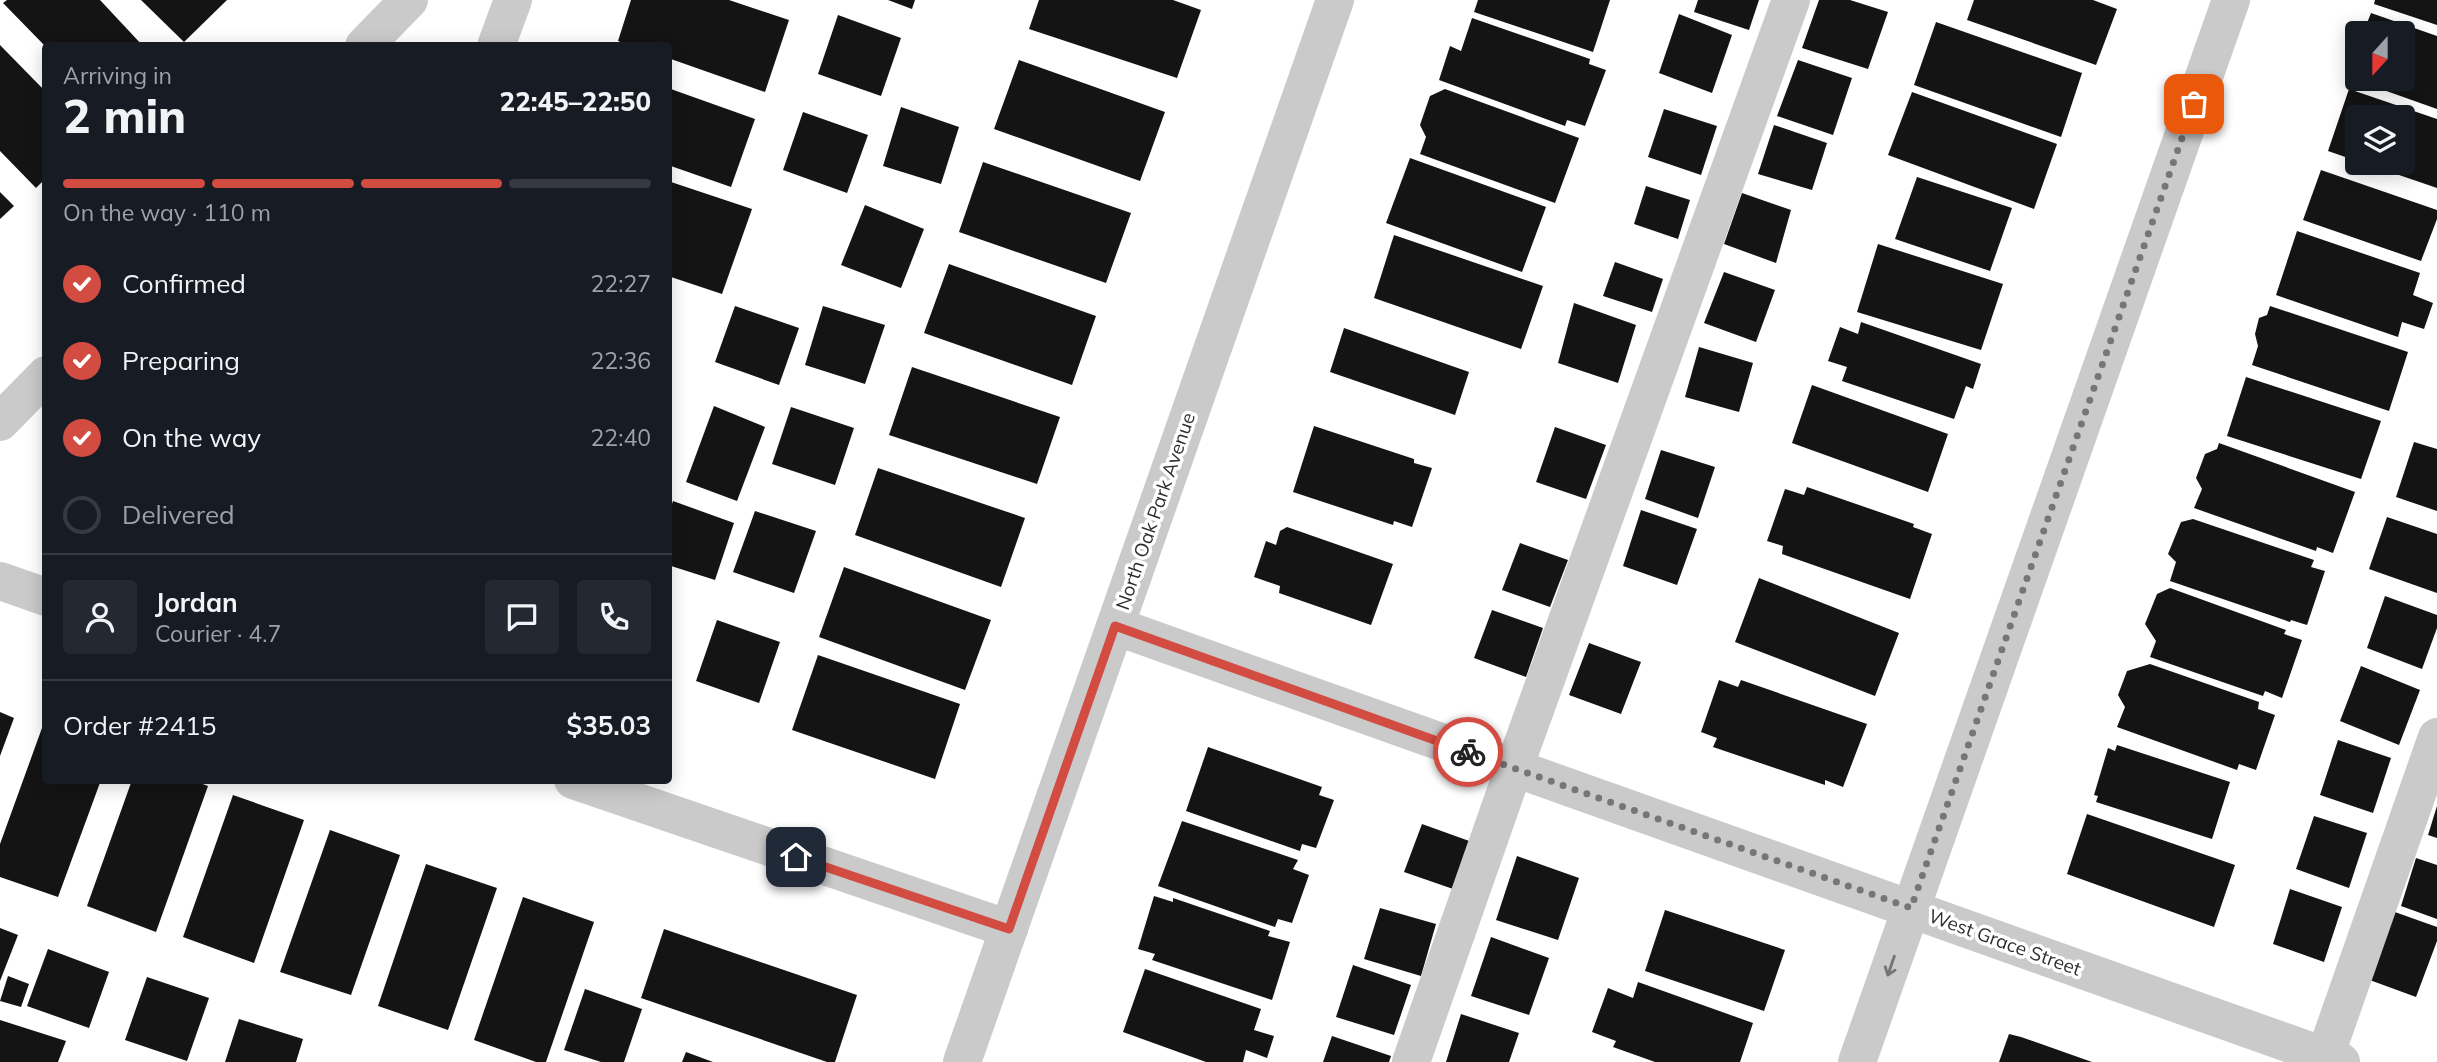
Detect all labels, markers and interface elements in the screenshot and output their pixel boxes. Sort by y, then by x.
north arrow [2345,21,2415,91]
map controls [2345,21,2415,175]
text: Arriving in [63,61,172,90]
pin [2164,74,2224,134]
text: 22:45–22:50 [500,85,651,118]
icon: bag [2175,85,2213,123]
text: 2 min [63,87,186,145]
button: layers [2345,105,2415,175]
text: On the way · 110 m [63,198,271,227]
icon: check [63,265,101,303]
text: Confirmed [122,267,246,300]
text: 22:27 [591,269,651,298]
icon: check [63,342,101,380]
text: Preparing [122,344,240,377]
text: 22:36 [591,346,651,375]
street label: North Oak Park Avenue [1110,409,1200,613]
icon: check [63,419,101,457]
text: On the way [122,421,261,454]
text: 22:40 [591,423,651,452]
text: Delivered [122,498,235,531]
button: person [63,580,137,654]
button: chat [485,580,559,654]
button: phone [577,580,651,654]
text: Jordan [155,586,238,619]
text: Courier · 4.7 [155,619,281,648]
text: Order #2415 [63,709,216,742]
text: $35.03 [567,709,651,742]
courier [1433,717,1503,787]
icon: bike [1449,733,1487,771]
pin [766,827,826,887]
icon: home [777,838,815,876]
street label: West Grace Street [1926,903,2085,981]
one-way arrow [1884,954,1896,976]

